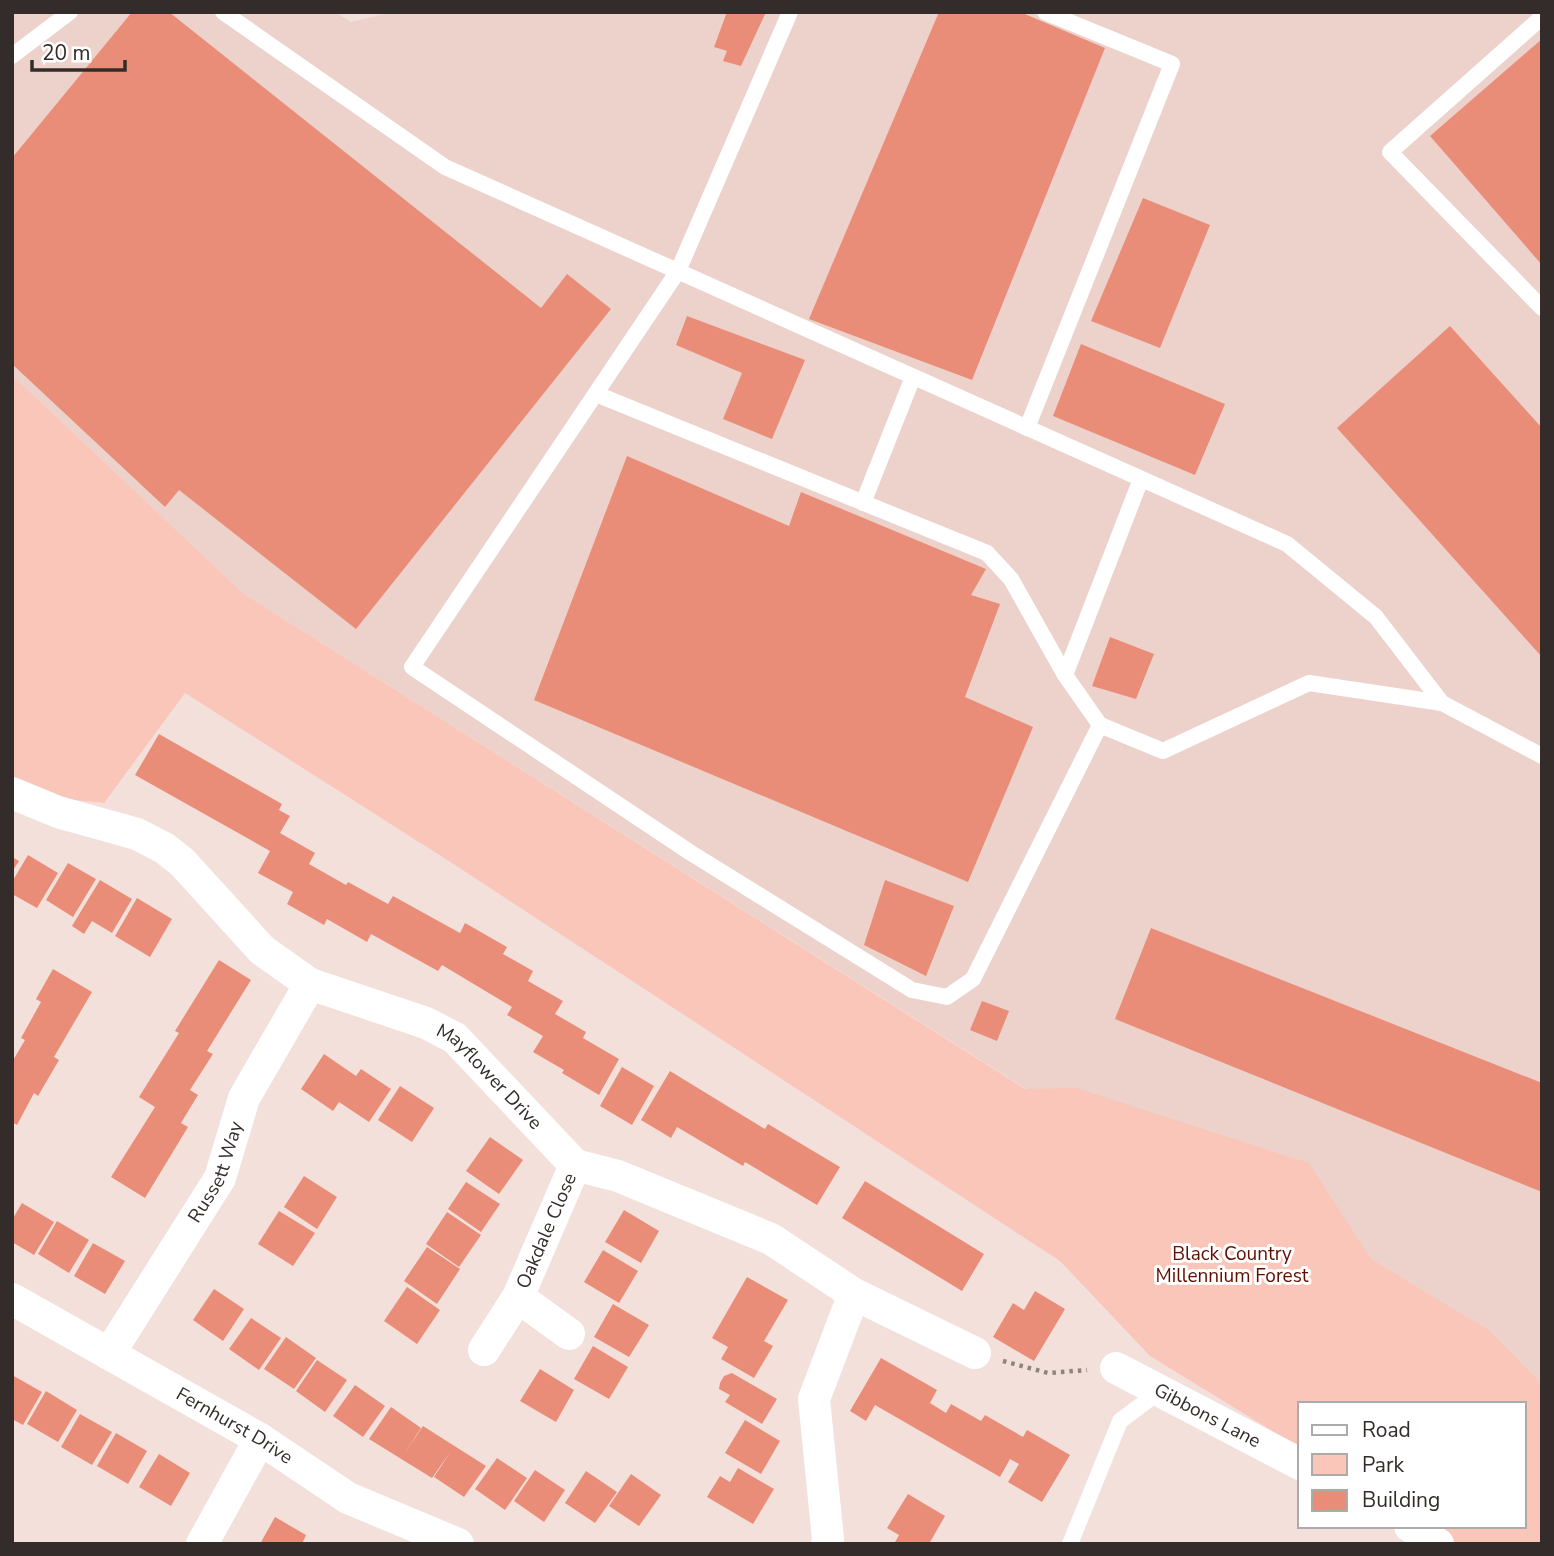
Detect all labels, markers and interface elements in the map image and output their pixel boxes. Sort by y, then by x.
scale bar [32,28,124,72]
text: 20 m [42,39,91,67]
street label: Mayflower Drive [432,1018,548,1135]
street label: Russett Way [182,1118,249,1228]
street label: Oakdale Close [510,1169,583,1293]
park label: Black Country Millennium Forest [1156,1241,1309,1289]
street label: Gibbons Lane [1149,1377,1265,1454]
street label: Fernhurst Drive [171,1381,298,1470]
legend [1298,1402,1526,1528]
text: Road [1362,1416,1411,1444]
text: Park [1362,1451,1404,1479]
text: Building [1362,1486,1440,1514]

